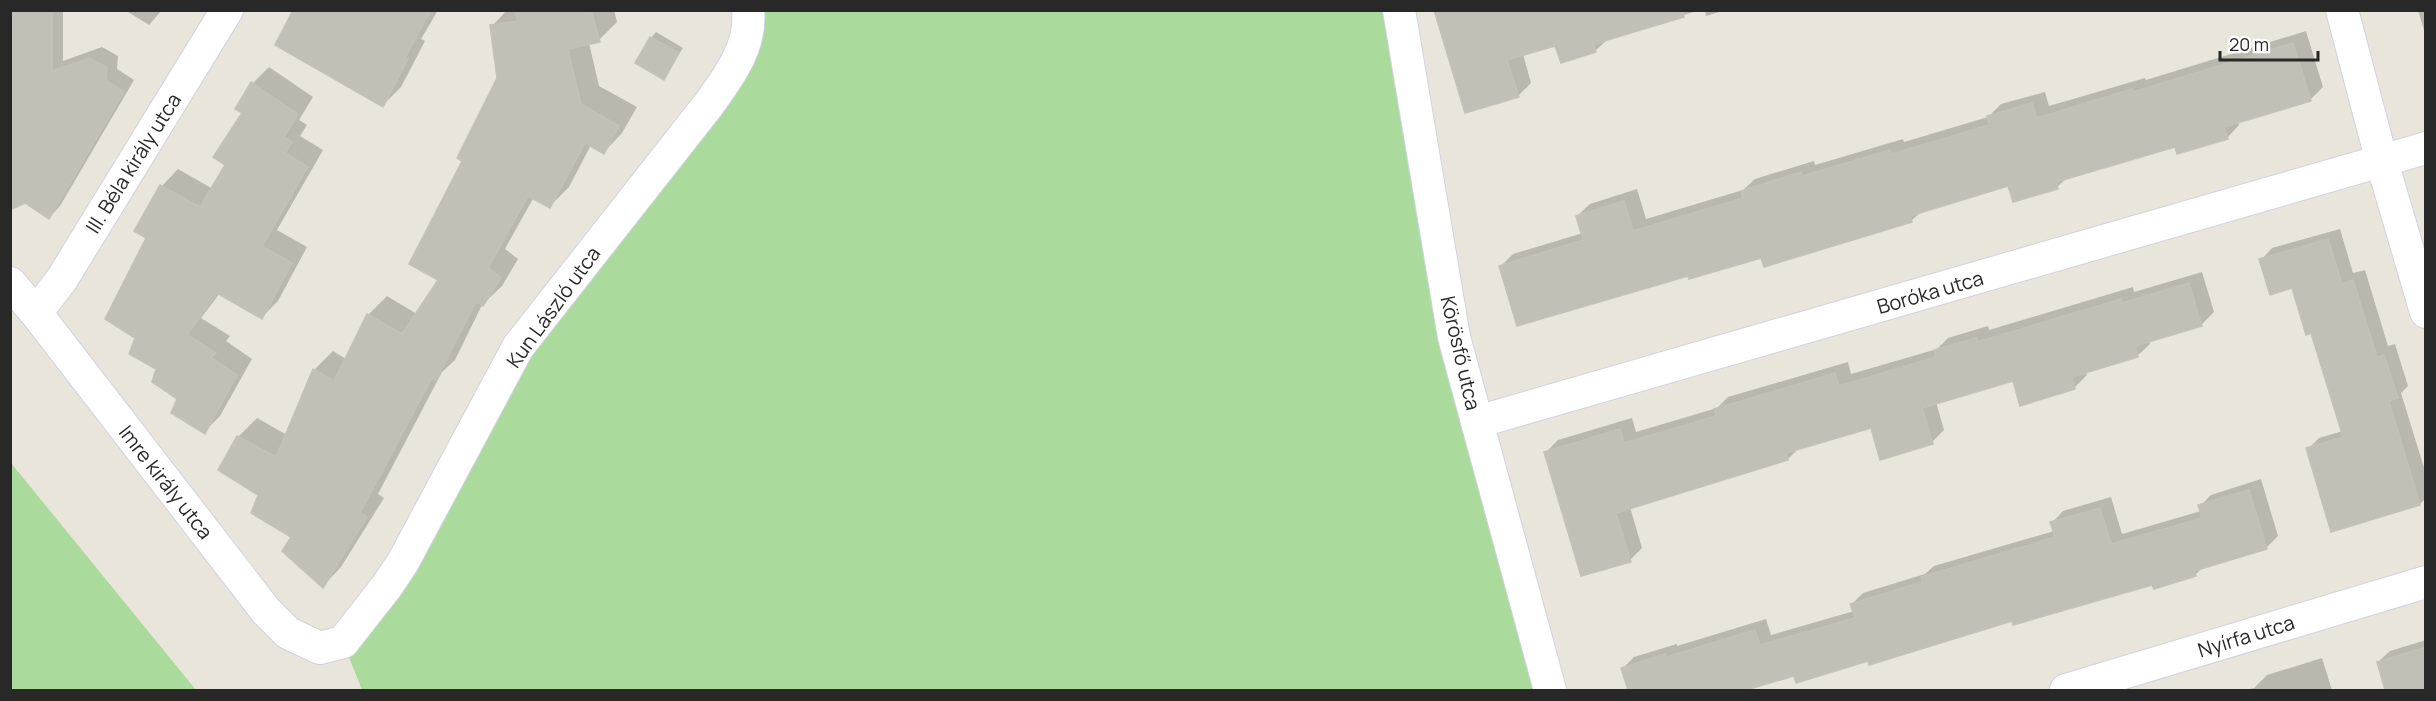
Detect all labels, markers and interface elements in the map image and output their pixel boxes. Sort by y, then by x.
scale bar [2220,24,2318,62]
text: 20 m [2229,32,2269,56]
street label: III. Béla király utca [79,88,187,238]
street label: Kun László utca [500,241,606,373]
street label: Boróka utca [1874,264,1986,320]
street label: Körösfő utca [1435,293,1487,413]
street label: Imre király utca [113,419,219,545]
street label: Nyírfa utca [2194,609,2298,663]

